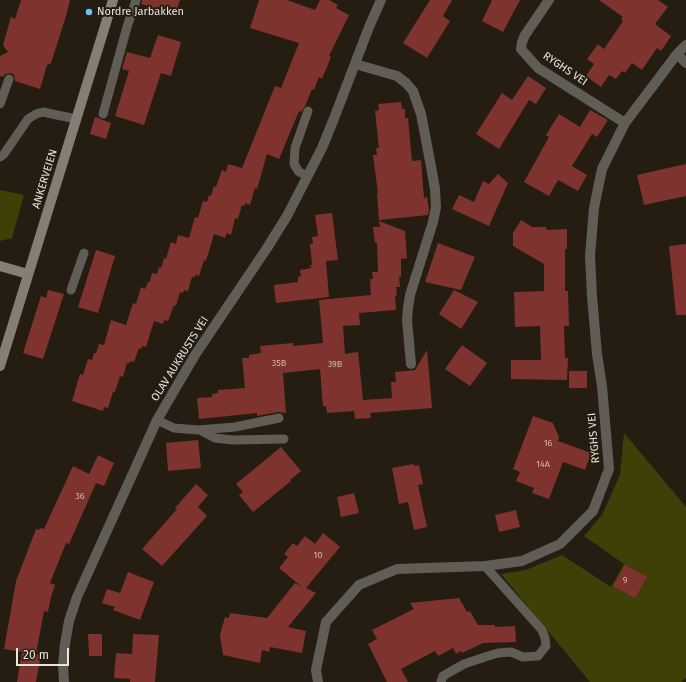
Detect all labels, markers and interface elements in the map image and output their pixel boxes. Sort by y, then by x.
place label: Nordre Jarbakken [97,5,184,19]
marker: Nordre Jarbakken [84,7,94,17]
street label: RYGHS VEI [540,49,590,89]
street label: ANKERVEIEN [30,148,60,210]
street label: OLAV AUKRUSTS VEI [149,314,211,404]
house number: 35B [272,358,286,368]
house number: 39B [328,359,342,369]
street label: RYGHS VEI [585,412,603,464]
house number: 16 [544,438,552,448]
house number: 14A [536,459,550,469]
house number: 36 [75,491,85,501]
house number: 10 [314,550,322,560]
house number: 9 [623,575,627,585]
scale bar [18,640,71,666]
text: 20 m [23,648,49,662]

